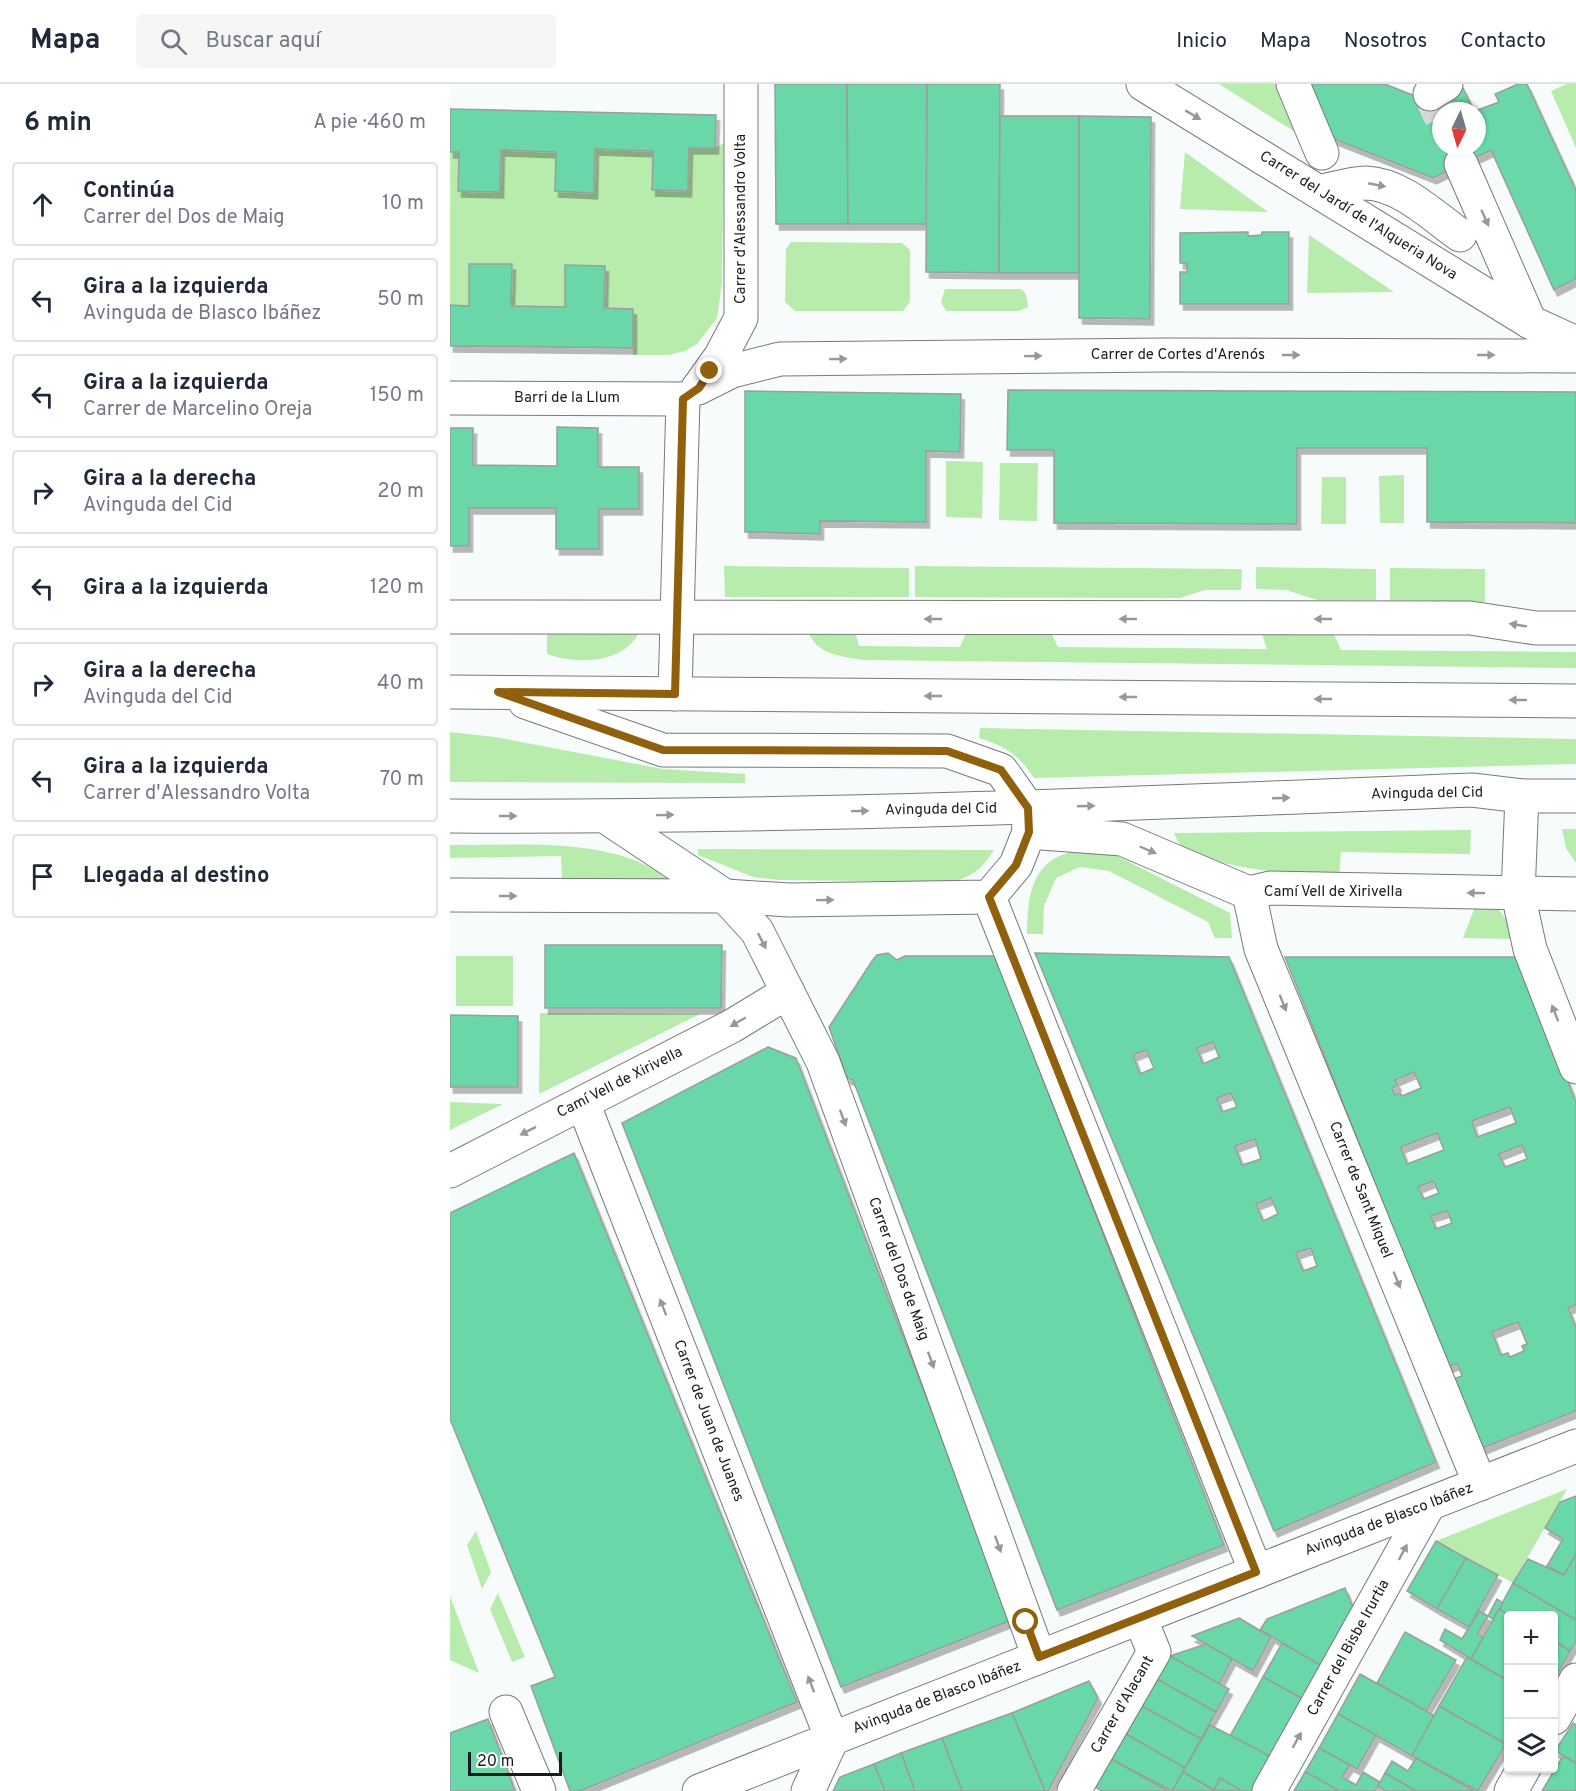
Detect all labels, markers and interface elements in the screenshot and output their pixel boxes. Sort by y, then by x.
search box [136,14,556,68]
text: Mapa [30,23,100,59]
icon: search [157,25,190,58]
text: Buscar aquí [205,28,321,55]
text: Inicio [1176,28,1227,55]
text: Mapa [1260,28,1311,55]
text: Nosotros [1344,28,1427,55]
text: Contacto [1460,28,1546,55]
north arrow [1432,102,1486,156]
text: 6 min [24,107,92,140]
one-way arrow [1185,109,1201,120]
text: A pie · 460 m [313,110,426,136]
street label: Carrer d'Alessandro Volta [732,134,751,304]
street label: Carrer del Jardí de l'Alqueria Nova [1256,147,1460,285]
text: Continúa [83,178,175,205]
one-way arrow [1367,181,1386,190]
icon: ahead [26,188,59,221]
text: 10 m [382,191,424,217]
text: Carrer del Dos de Maig [83,205,285,231]
one-way arrow [1480,209,1489,226]
text: Gira a la izquierda [83,274,269,301]
icon: left [26,284,59,317]
text: 50 m [377,287,424,313]
text: Avinguda de Blasco Ibáñez [83,301,321,327]
street label: Carrer de Cortes d'Arenós [1091,346,1265,365]
one-way arrow [1282,350,1301,360]
one-way arrow [1477,350,1496,360]
one-way arrow [1024,351,1043,361]
one-way arrow [829,354,848,363]
route end [696,357,722,383]
text: Gira a la izquierda [83,370,269,397]
icon: left [26,380,59,413]
text: 150 m [370,383,424,409]
street label: Barri de la Llum [514,389,620,408]
text: Carrer de Marcelino Oreja [83,397,312,423]
text: Gira a la derecha [83,466,256,493]
icon: right [26,476,59,509]
text: 20 m [377,479,424,505]
text: Avinguda del Cid [83,493,233,519]
icon: left [26,572,59,605]
text: Gira a la izquierda [83,575,269,602]
text: 120 m [370,575,424,601]
one-way arrow [924,614,943,624]
one-way arrow [1119,614,1138,624]
one-way arrow [1314,614,1333,624]
one-way arrow [1508,620,1527,629]
text: Gira a la derecha [83,658,256,685]
icon: right [26,668,59,701]
text: 40 m [377,671,424,697]
text: Avinguda del Cid [83,685,233,711]
one-way arrow [923,691,942,701]
one-way arrow [1118,692,1137,702]
one-way arrow [1313,694,1332,704]
one-way arrow [1508,695,1527,705]
text: Gira a la izquierda [83,754,269,781]
icon: left [26,764,59,797]
text: 70 m [380,767,424,793]
text: Carrer d'Alessandro Volta [83,781,310,807]
street label: Avinguda del Cid [1371,784,1483,804]
one-way arrow [1271,793,1290,803]
street label: Avinguda del Cid [885,800,997,820]
one-way arrow [1077,801,1096,810]
one-way arrow [850,807,869,816]
one-way arrow [499,811,518,821]
one-way arrow [655,811,674,820]
one-way arrow [1139,845,1157,855]
icon: arrive [26,860,59,893]
text: Llegada al destino [83,863,269,890]
street label: Camí Vell de Xirivella [1264,883,1402,902]
one-way arrow [1466,889,1485,898]
one-way arrow [499,891,518,901]
one-way arrow [816,895,835,905]
one-way arrow [757,933,767,950]
one-way arrow [1278,994,1288,1012]
one-way arrow [1550,1003,1560,1021]
one-way arrow [729,1017,746,1027]
street label: Camí Vell de Xirivella [554,1043,686,1123]
one-way arrow [839,1109,848,1127]
street label: Carrer de Sant Miquel [1324,1119,1396,1261]
one-way arrow [519,1126,536,1136]
street label: Carrer del Dos de Maig [863,1195,933,1343]
one-way arrow [1392,1272,1402,1290]
one-way arrow [658,1298,667,1316]
street label: Carrer de Juan de Juanes [668,1337,748,1505]
one-way arrow [927,1352,937,1370]
street label: Avinguda de Blasco Ibáñez [1302,1479,1476,1561]
one-way arrow [993,1535,1003,1553]
one-way arrow [1398,1543,1408,1560]
street label: Carrer del Bisbe Irurtia [1304,1576,1394,1720]
route start [1012,1608,1038,1634]
map controls [1504,1611,1558,1773]
button: + [1504,1611,1558,1665]
street label: Carrer d'Alacant [1087,1653,1159,1757]
street label: Avinguda de Blasco Ibáñez [850,1657,1024,1739]
button: − [1504,1665,1558,1719]
one-way arrow [806,1675,815,1693]
button: layers [1504,1719,1558,1773]
one-way arrow [1292,1731,1302,1748]
scale bar [468,1749,562,1776]
text: 20 m [477,1752,514,1772]

